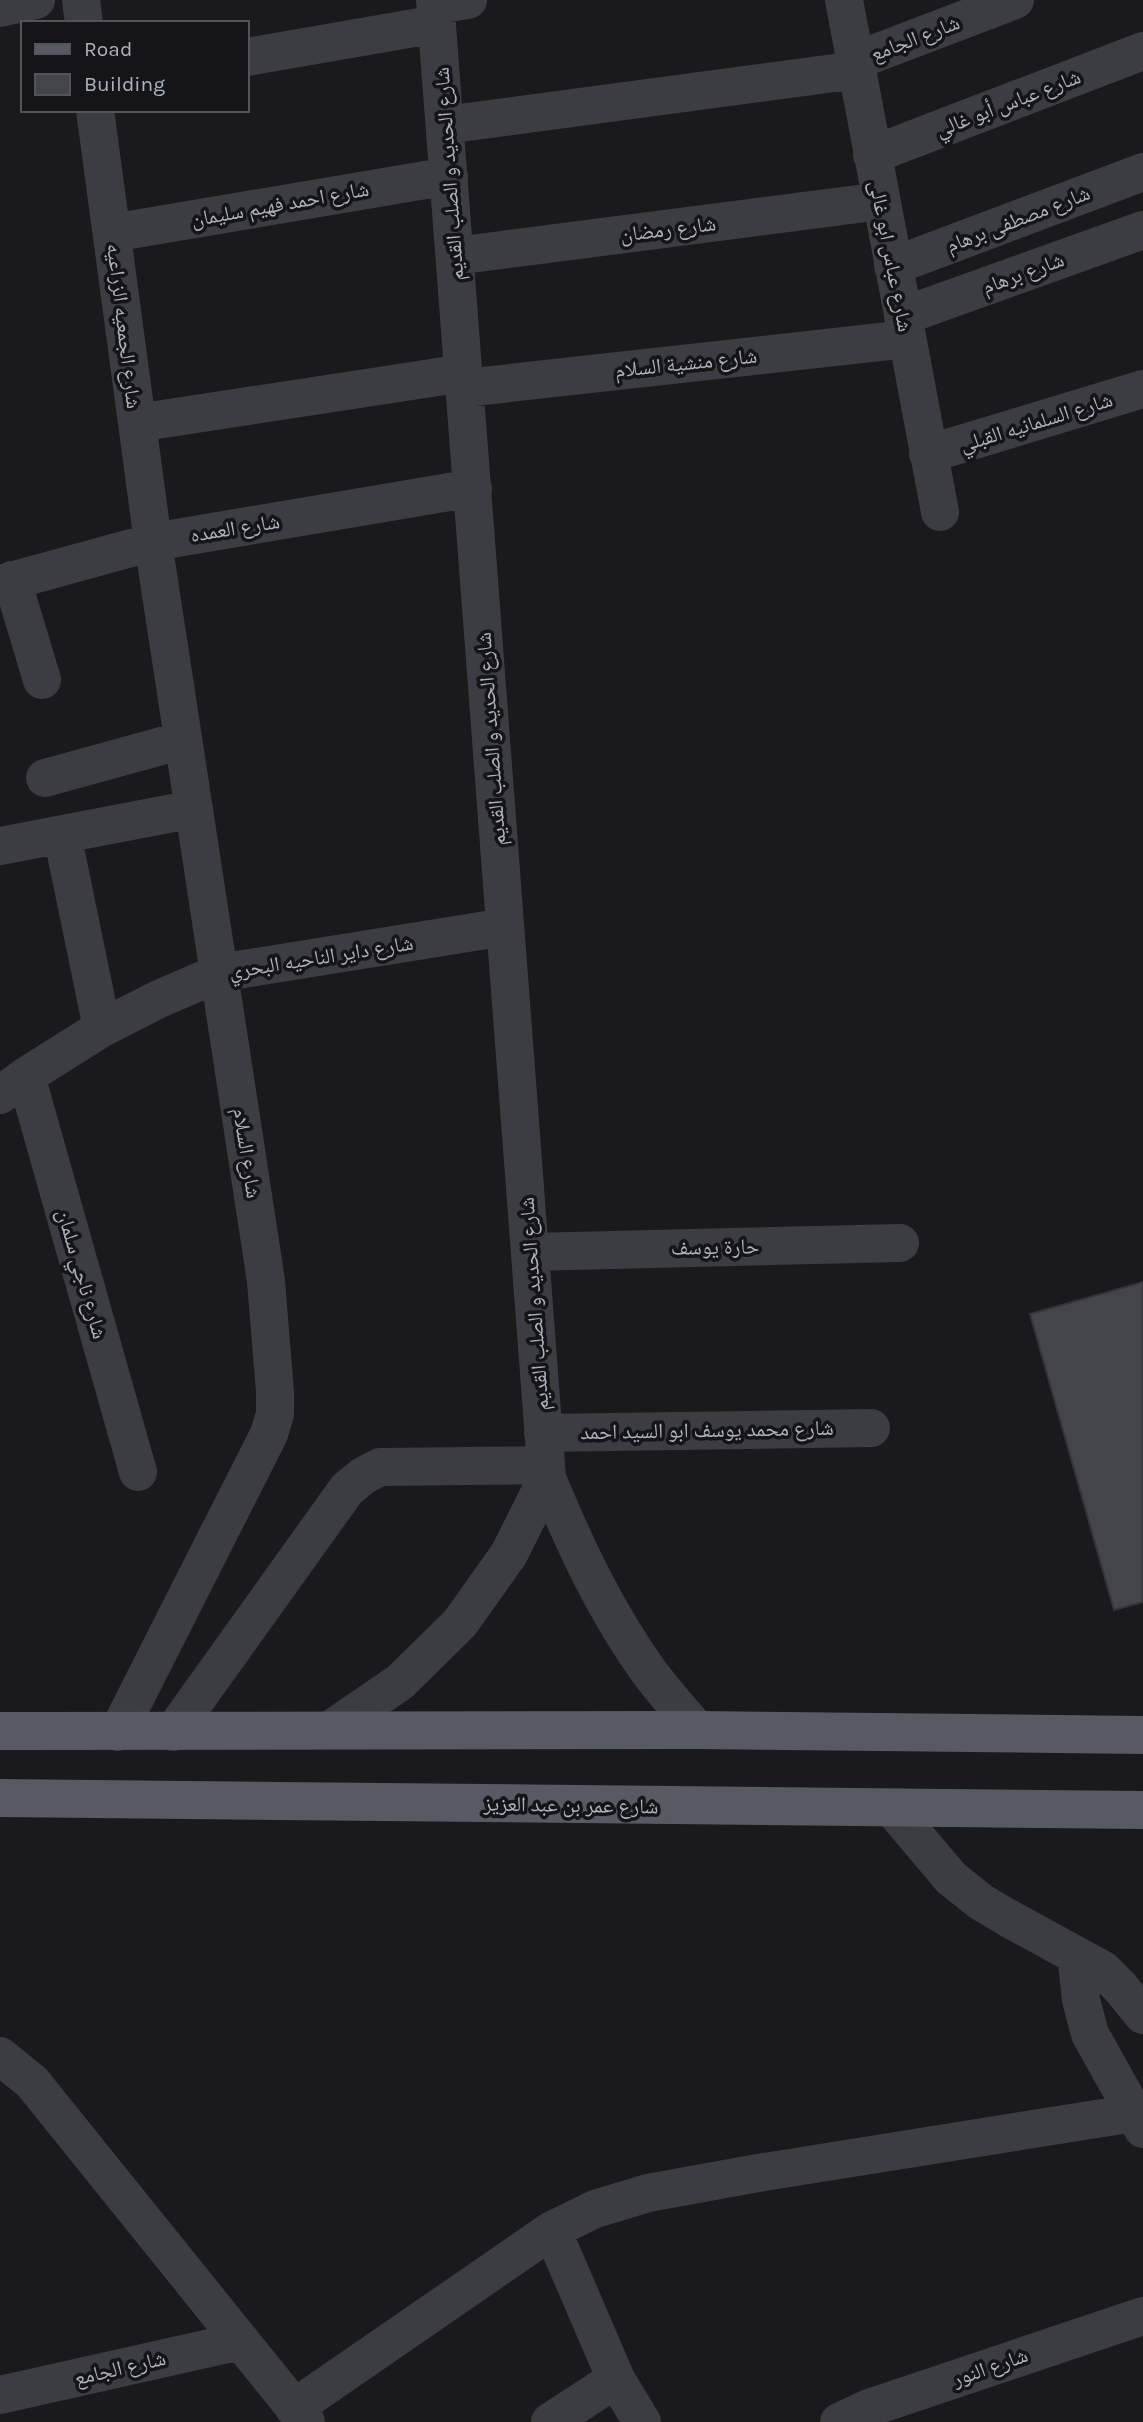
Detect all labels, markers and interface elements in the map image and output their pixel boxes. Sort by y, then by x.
street label: شارع الجامع [867,10,963,67]
legend [21,21,248,112]
text: Road [84,37,132,61]
street label: شارع عباس أبو غالي [932,64,1086,146]
street label: شارع الحديد و الصلب القديم [430,66,470,282]
text: Building [84,72,165,96]
street label: شارع احمد فهيم سليمان [189,177,371,233]
street label: شارع عباس ابو غالى [864,178,917,334]
street label: شارع مصطفى برهام [943,181,1094,259]
street label: شارع رمضان [619,211,718,248]
street label: شارع الجمعيه الزراعيه [101,242,146,410]
street label: شارع برهام [979,247,1068,301]
street label: شارع منشية السلام [614,344,759,384]
street label: شارع السلمانيه القبلي [957,387,1117,461]
street label: شارع العمده [189,509,282,548]
street label: شارع الحديد و الصلب القديم [472,631,512,847]
street label: شارع داير الناحيه البحري [227,931,416,988]
street label: شارع السلام [226,1106,266,1200]
street label: شارع الحديد و الصلب القديم [515,1196,555,1412]
street label: شارع ناجي سلمان [48,1206,112,1343]
street label: حارة يوسف [671,1234,759,1260]
street label: شارع محمد يوسف ابو السيد احمد [580,1416,834,1445]
street label: شارع عمر بن عبد العزيز [482,1791,659,1820]
street label: شارع النور [948,2343,1031,2392]
street label: شارع الجامع [72,2346,168,2391]

